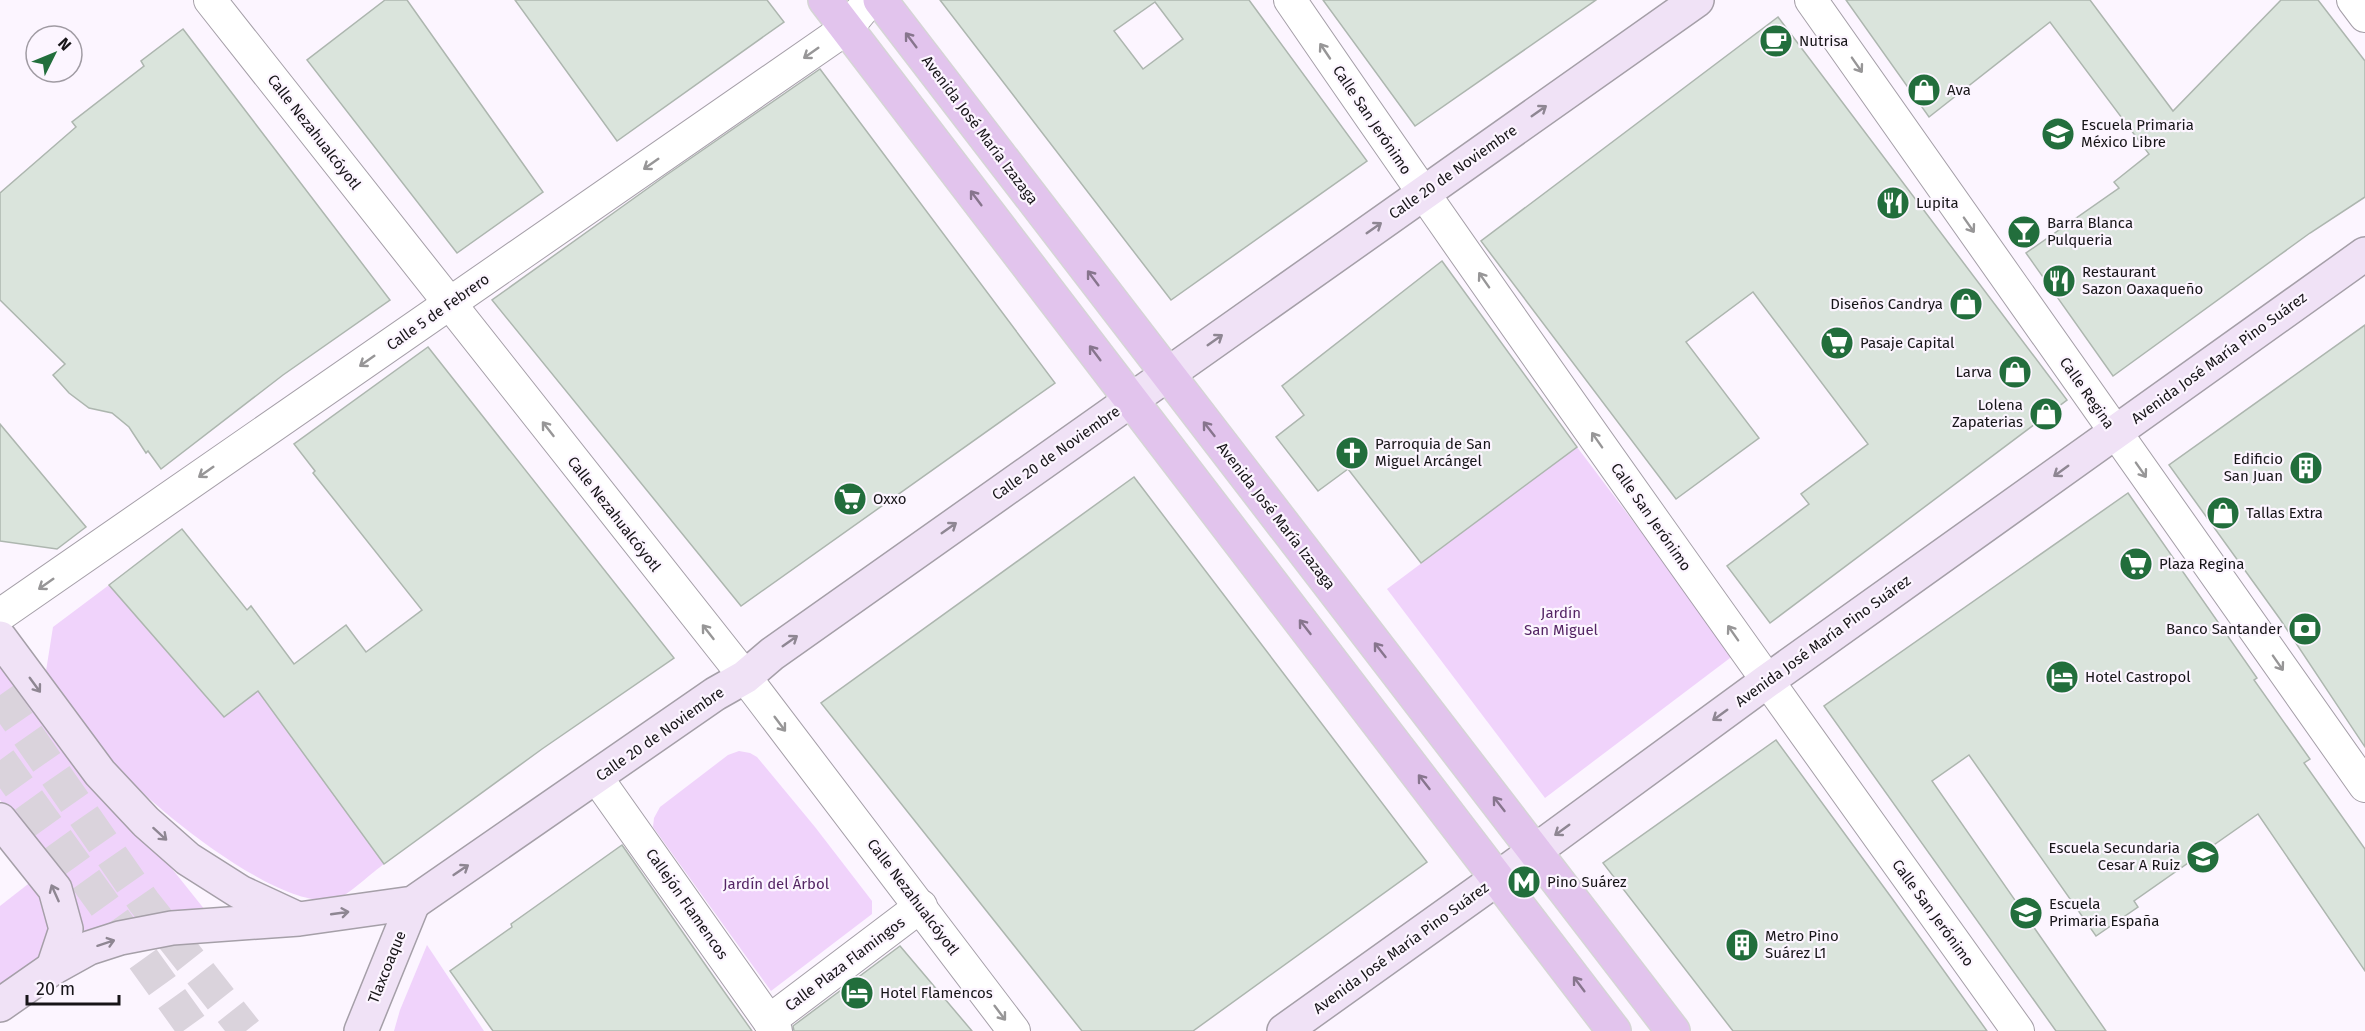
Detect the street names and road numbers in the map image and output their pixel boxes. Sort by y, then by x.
street label: Avenida José María Izazaga [918,52,1042,208]
street label: Calle San Jerónimo [1329,62,1415,178]
street label: Calle Nezahualcóyotl [263,71,365,194]
street label: Calle 20 de Noviembre [1386,121,1520,223]
street label: Calle 5 de Febrero [383,270,493,354]
street label: Avenida José María Pino Suárez [2128,288,2310,428]
street label: Calle Regina [2056,354,2118,432]
street label: Calle 20 de Noviembre [989,402,1123,504]
street label: Avenida José María Izazaga [1213,439,1339,593]
street label: Calle Nezahualcóyotl [563,453,665,576]
street label: Calle San Jerónimo [1607,460,1695,574]
street label: Avenida José María Pino Suárez [1732,571,1914,711]
street label: Calle 20 de Noviembre [593,683,727,785]
street label: Calle Nezahualcóyotl [863,835,963,959]
street label: Callejón Flamencos [642,845,732,963]
street label: Calle San Jerónimo [1888,856,1978,970]
street label: Avenida José María Pino Suárez [1310,878,1492,1018]
street label: Calle Plaza Flamingos [781,913,909,1015]
street label: Tlaxcoaque [364,928,410,1006]

